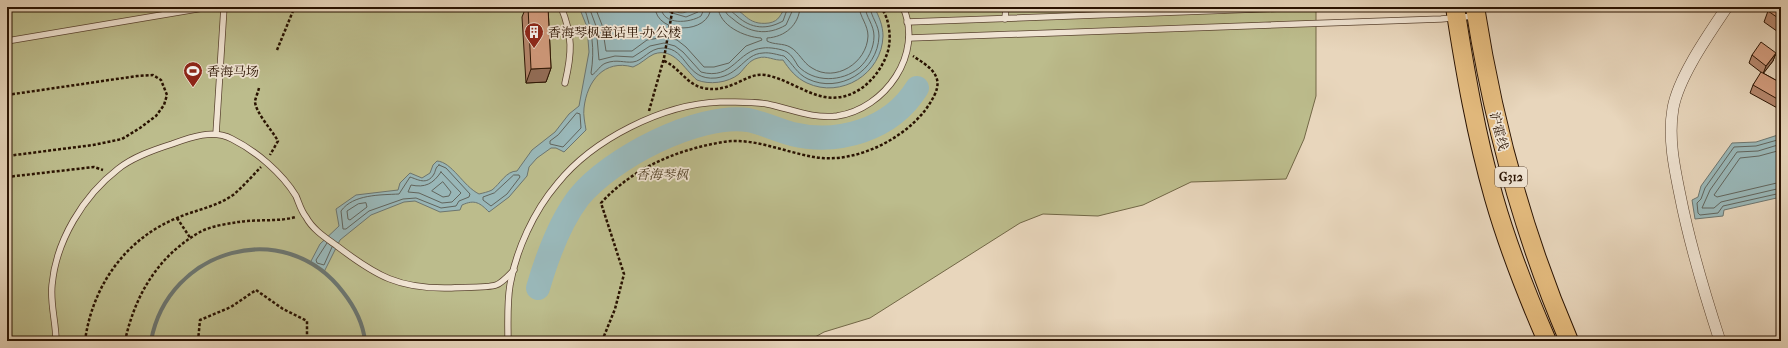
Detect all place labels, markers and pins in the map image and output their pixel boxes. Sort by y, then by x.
building icon: 香海琴枫童话里-办公楼 [523,21,545,49]
place label: 香海琴枫童话里-办公楼 [548,25,681,40]
sports icon: 香海马场 [182,60,204,88]
place label: 香海马场 [207,64,259,79]

